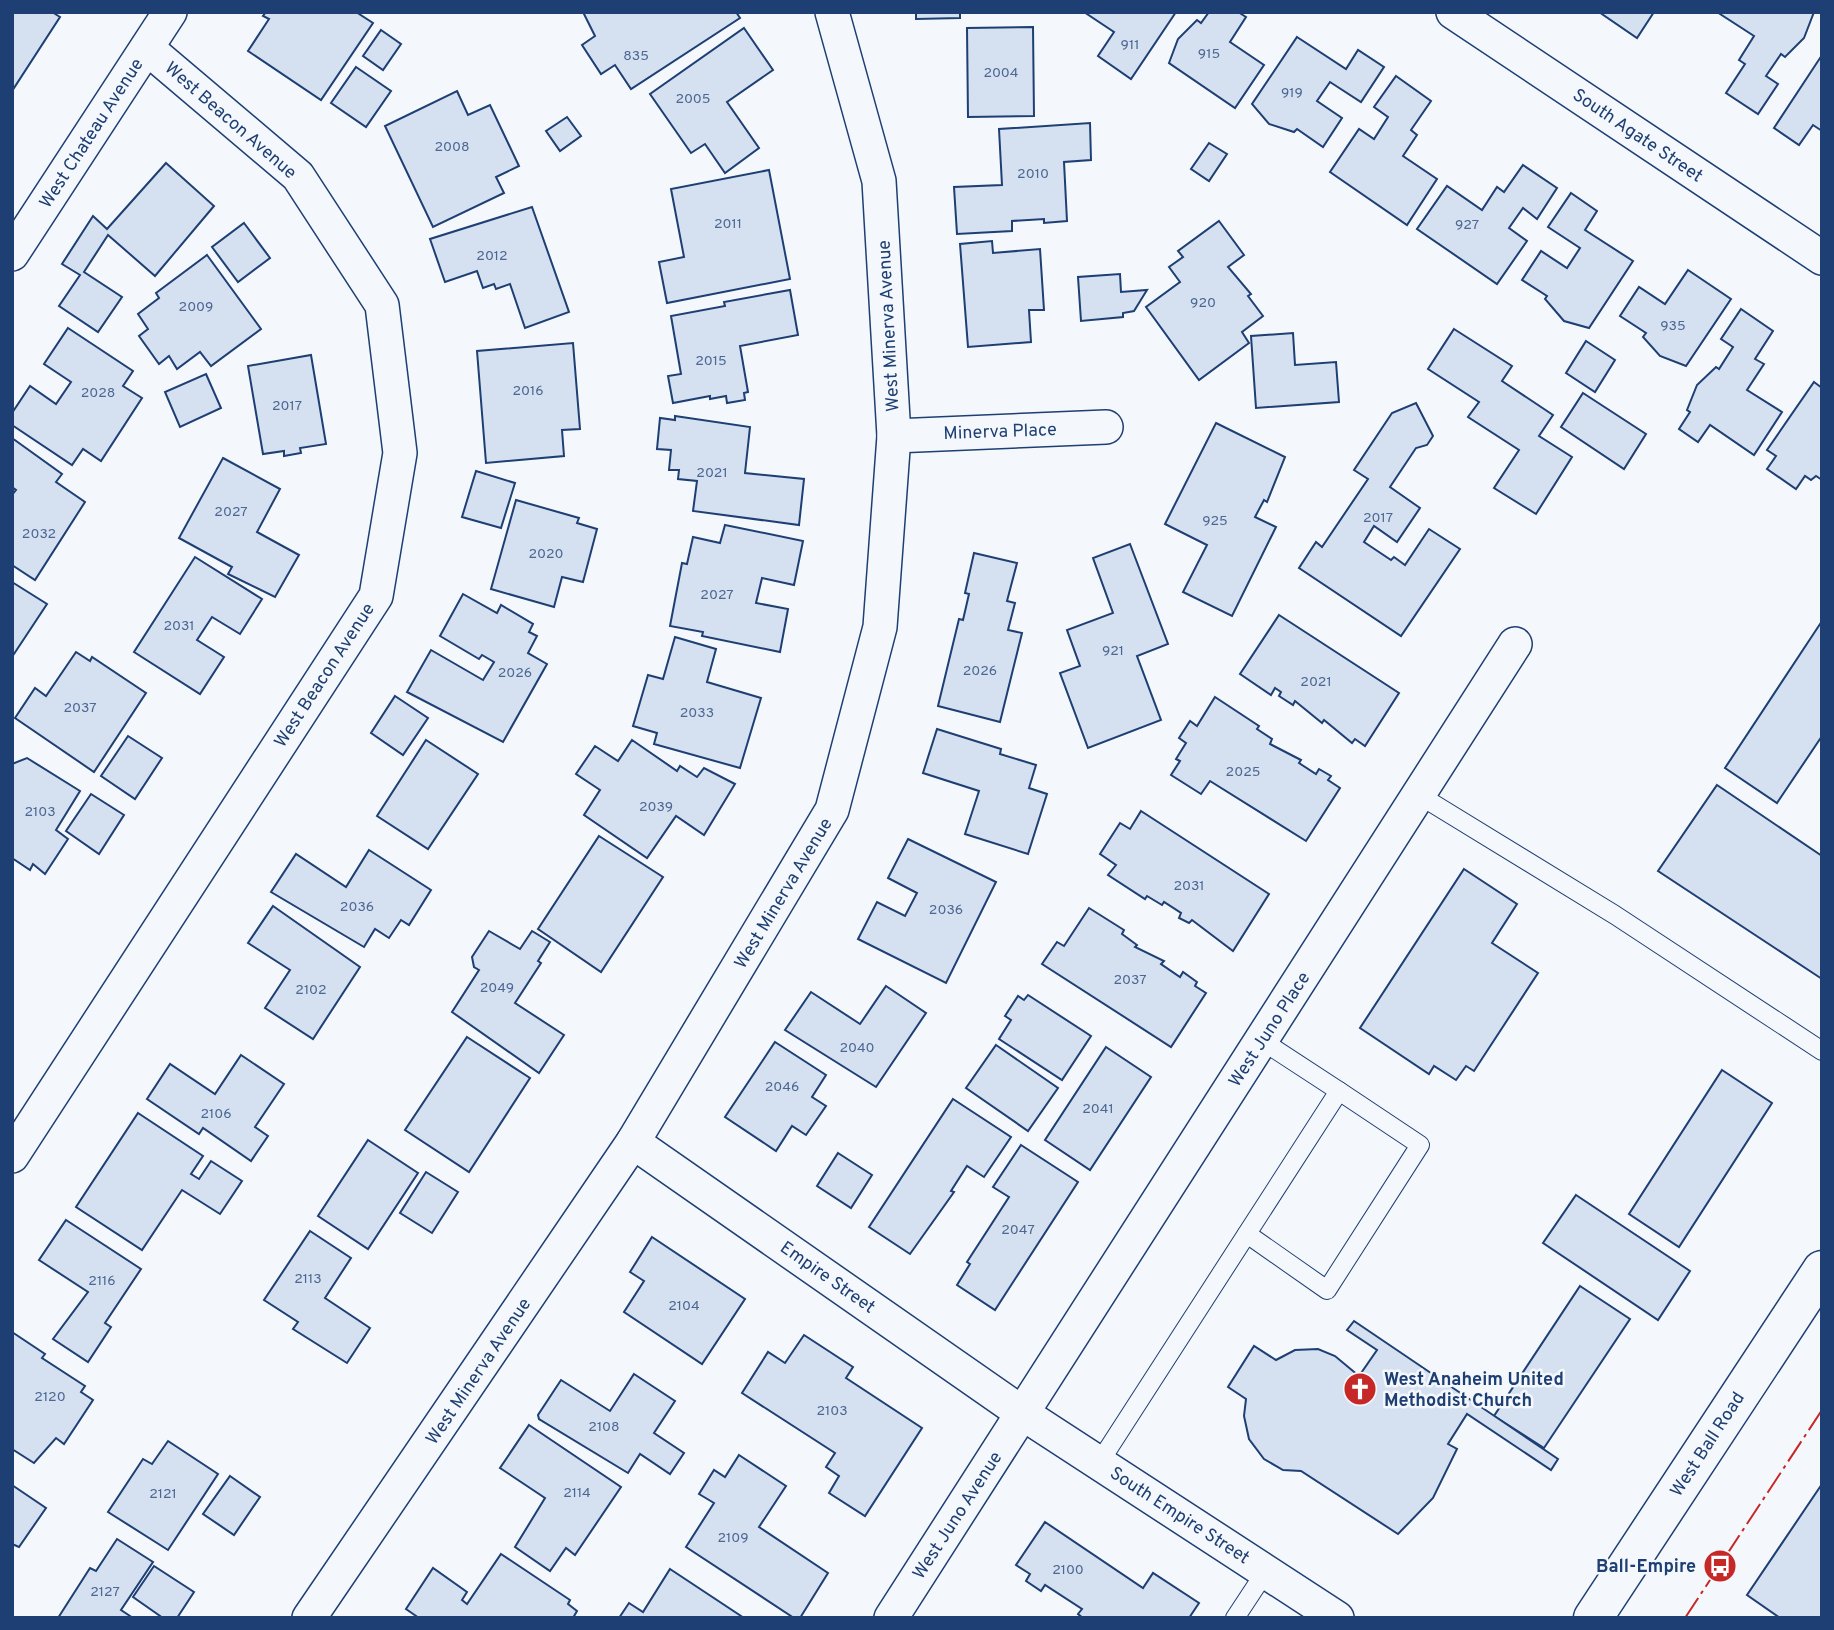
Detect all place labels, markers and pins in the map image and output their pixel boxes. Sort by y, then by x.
place label: West Anaheim United Methodist Church [1384,1369,1564,1413]
church icon: West Anaheim United Methodist Church [1341,1370,1379,1408]
bus stop icon: Ball-Empire [1701,1547,1739,1585]
place label: Ball-Empire [1596,1556,1696,1579]

